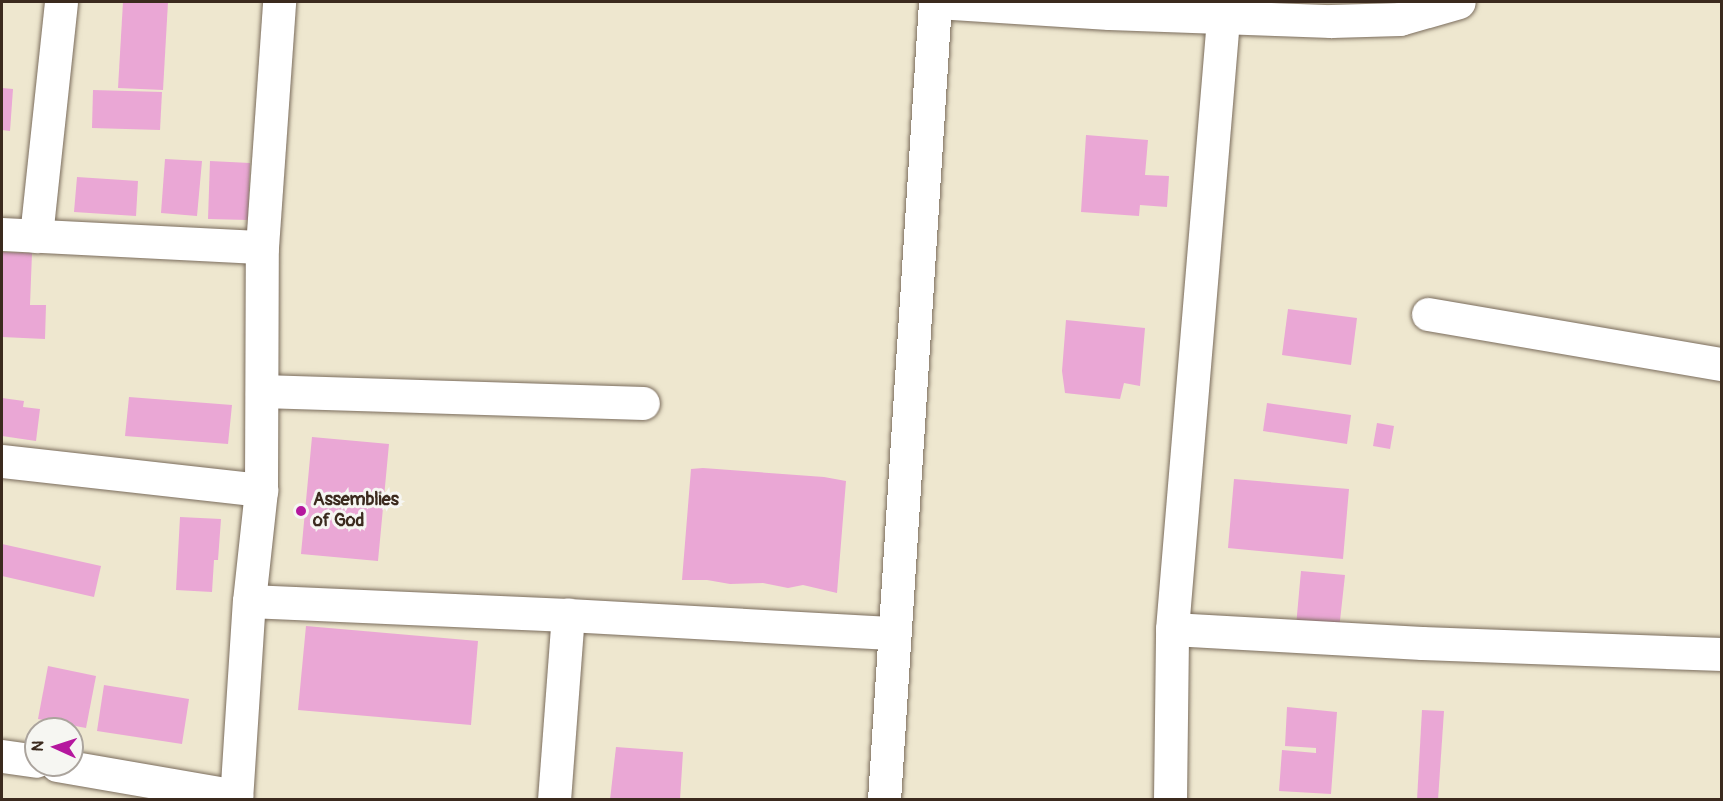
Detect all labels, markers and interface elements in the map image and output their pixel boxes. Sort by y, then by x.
place label: Assemblies of God [313,490,399,532]
marker: Assemblies of God [294,504,308,518]
north arrow [24,717,84,777]
text: N [28,740,48,752]

